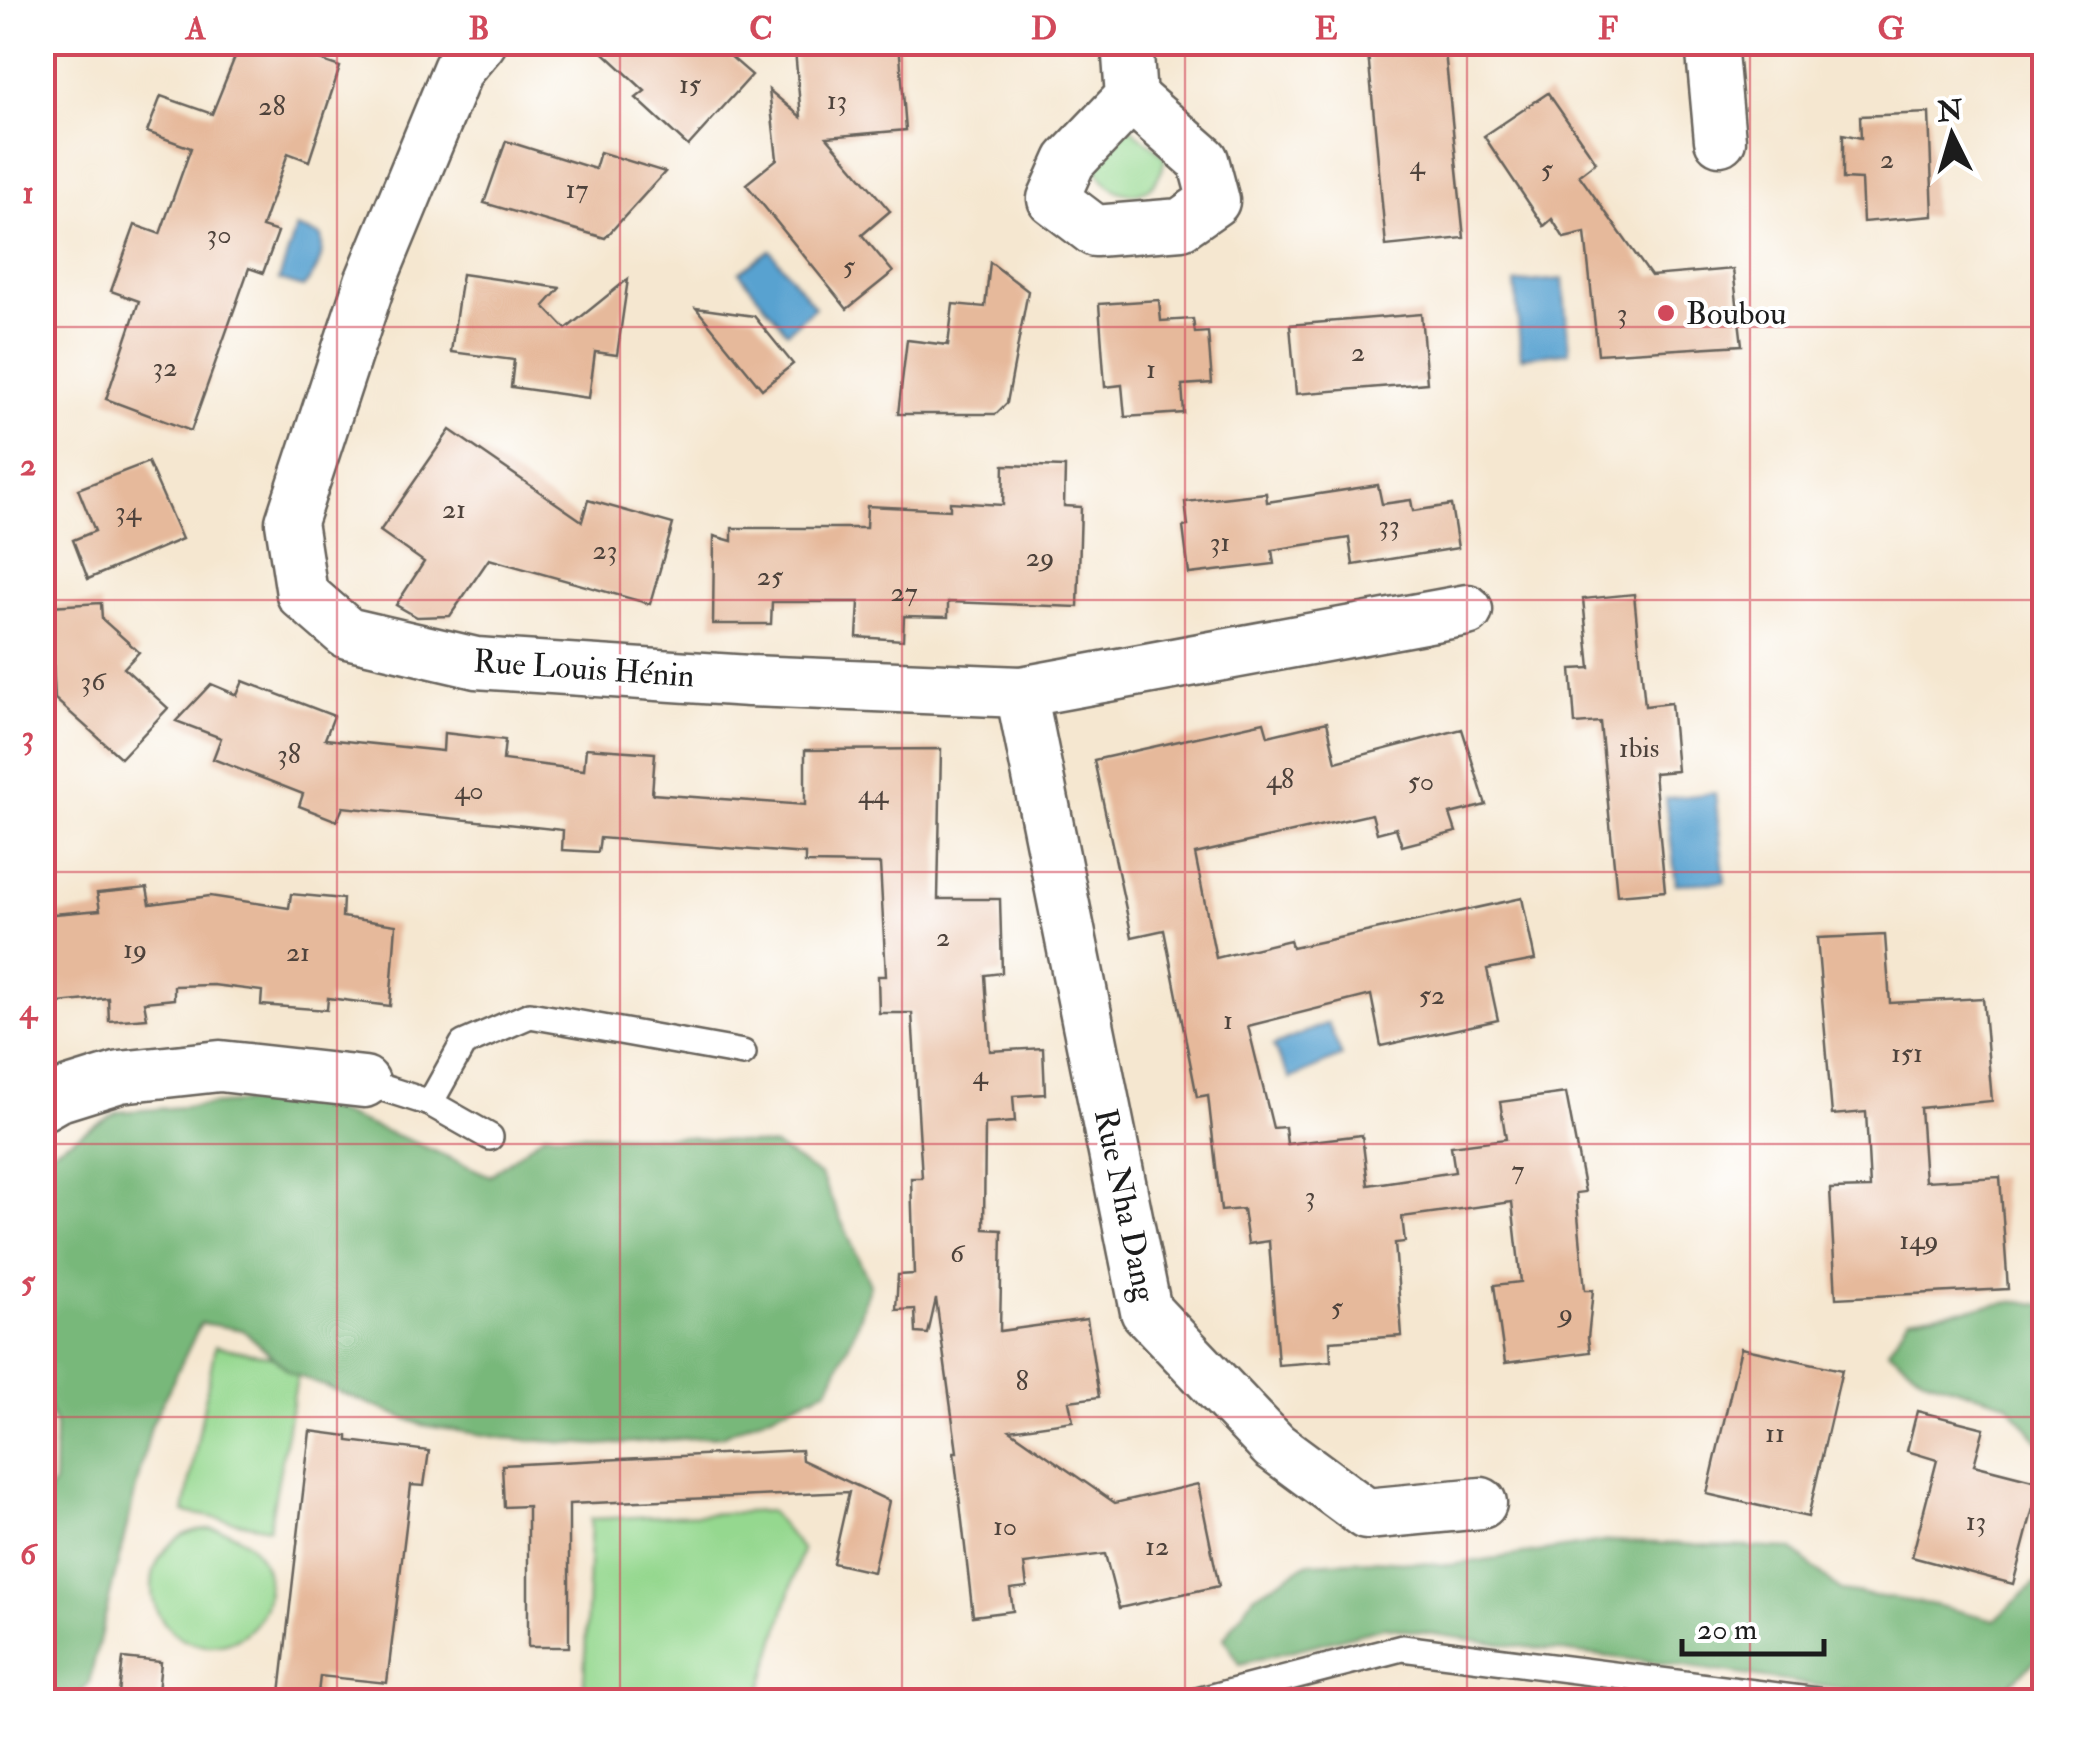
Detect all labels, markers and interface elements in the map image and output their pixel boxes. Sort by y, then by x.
text: A [184,9,207,49]
text: B [469,9,489,49]
text: C [749,9,773,49]
text: D [1031,9,1057,49]
text: E [1314,9,1338,49]
text: F [1598,9,1618,49]
text: G [1878,9,1905,49]
house number: 15 [679,67,702,102]
house number: 13 [827,83,847,118]
north arrow [1902,85,2002,185]
house number: 28 [258,89,286,124]
text: N [1935,93,1965,130]
house number: 2 [1880,142,1894,177]
house number: 4 [1409,148,1426,183]
house number: 5 [1541,152,1554,187]
house number: 17 [566,172,589,207]
text: 1 [22,173,34,213]
house number: 30 [206,217,232,252]
house number: 5 [843,249,856,284]
place label: Boubou [1686,294,1787,334]
house number: 3 [1617,296,1627,331]
marker: Boubou [1655,302,1677,324]
house number: 2 [1351,335,1365,370]
house number: 32 [153,350,177,385]
house number: 1 [1146,352,1156,387]
text: 2 [20,445,36,485]
house number: 21 [442,492,466,527]
house number: 34 [115,494,143,529]
house number: 33 [1378,508,1400,543]
house number: 31 [1210,525,1230,560]
house number: 23 [593,533,617,568]
house number: 29 [1026,540,1054,575]
house number: 25 [757,559,784,594]
house number: 27 [891,575,918,610]
street label: Rue Louis Hénin [472,641,696,697]
house number: 36 [81,664,107,699]
text: 3 [22,717,34,757]
house number: 1bis [1619,731,1659,766]
house number: 38 [277,737,301,772]
house number: 48 [1266,762,1294,797]
house number: 50 [1408,764,1434,799]
house number: 40 [454,773,484,808]
house number: 44 [858,777,890,812]
house number: 2 [936,920,950,955]
house number: 19 [123,932,147,967]
house number: 21 [286,935,310,970]
house number: 52 [1419,978,1445,1013]
text: 4 [18,990,38,1030]
house number: 1 [1223,1003,1233,1038]
house number: 151 [1891,1036,1923,1071]
house number: 4 [972,1058,989,1093]
street label: Rue Nha Dang [1085,1105,1165,1306]
house number: 7 [1512,1153,1525,1188]
house number: 3 [1305,1179,1315,1214]
house number: 149 [1899,1223,1939,1258]
house number: 6 [950,1236,966,1271]
text: 5 [21,1262,36,1302]
house number: 5 [1331,1290,1344,1325]
house number: 9 [1557,1296,1573,1331]
house number: 8 [1015,1364,1029,1399]
house number: 11 [1765,1416,1785,1451]
house number: 13 [1966,1504,1986,1539]
house number: 10 [993,1509,1017,1544]
house number: 12 [1145,1529,1169,1564]
text: 6 [20,1534,39,1574]
scale bar [1682,1594,1824,1656]
text: 20 m [1697,1611,1757,1648]

